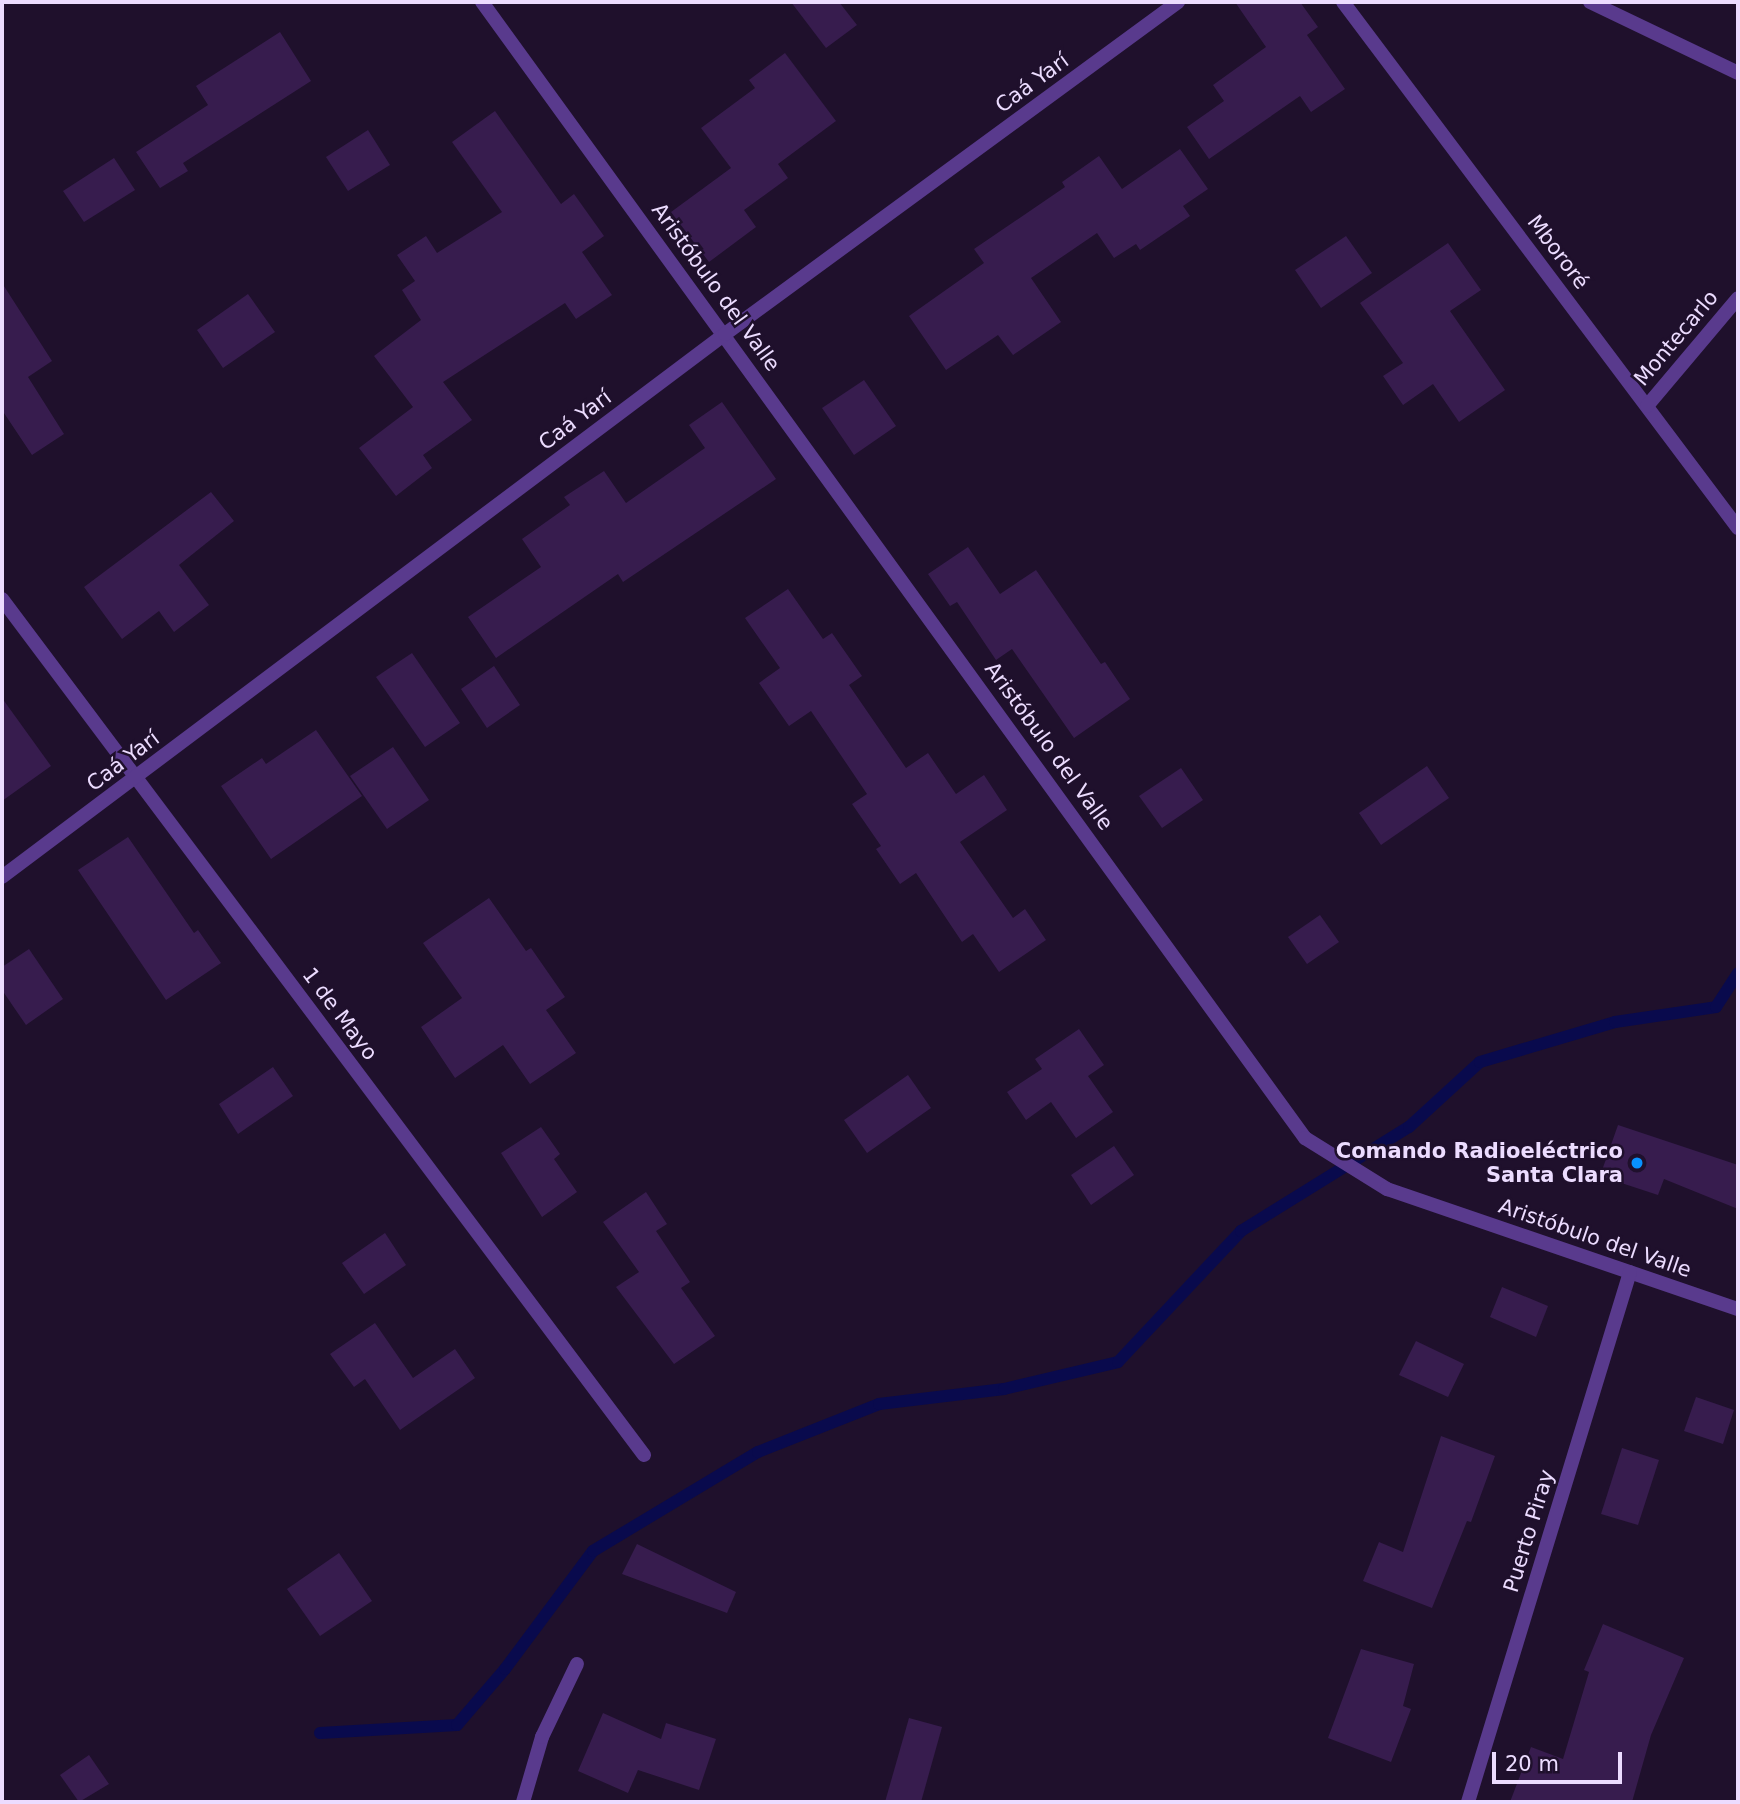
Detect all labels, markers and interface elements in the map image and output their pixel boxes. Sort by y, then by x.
street label: Caá Yarí [990,48,1074,118]
street label: Aristóbulo del Valle [646,198,786,376]
street label: Mbororé [1522,210,1594,294]
street label: Montecarlo [1629,285,1723,391]
street label: Caá Yarí [534,385,616,455]
street label: Aristóbulo del Valle [979,657,1119,835]
street label: Caá Yarí [82,726,164,796]
street label: 1 de Mayo [297,963,383,1065]
place label: Comando Radioeléctrico Santa Clara [1336,1138,1623,1188]
marker: Comando Radioeléctrico Santa Clara [1629,1155,1645,1171]
street label: Aristóbulo del Valle [1495,1193,1695,1283]
street label: Puerto Piray [1498,1467,1560,1595]
scale bar [1495,1738,1624,1782]
text: 20 m [1505,1752,1559,1776]

